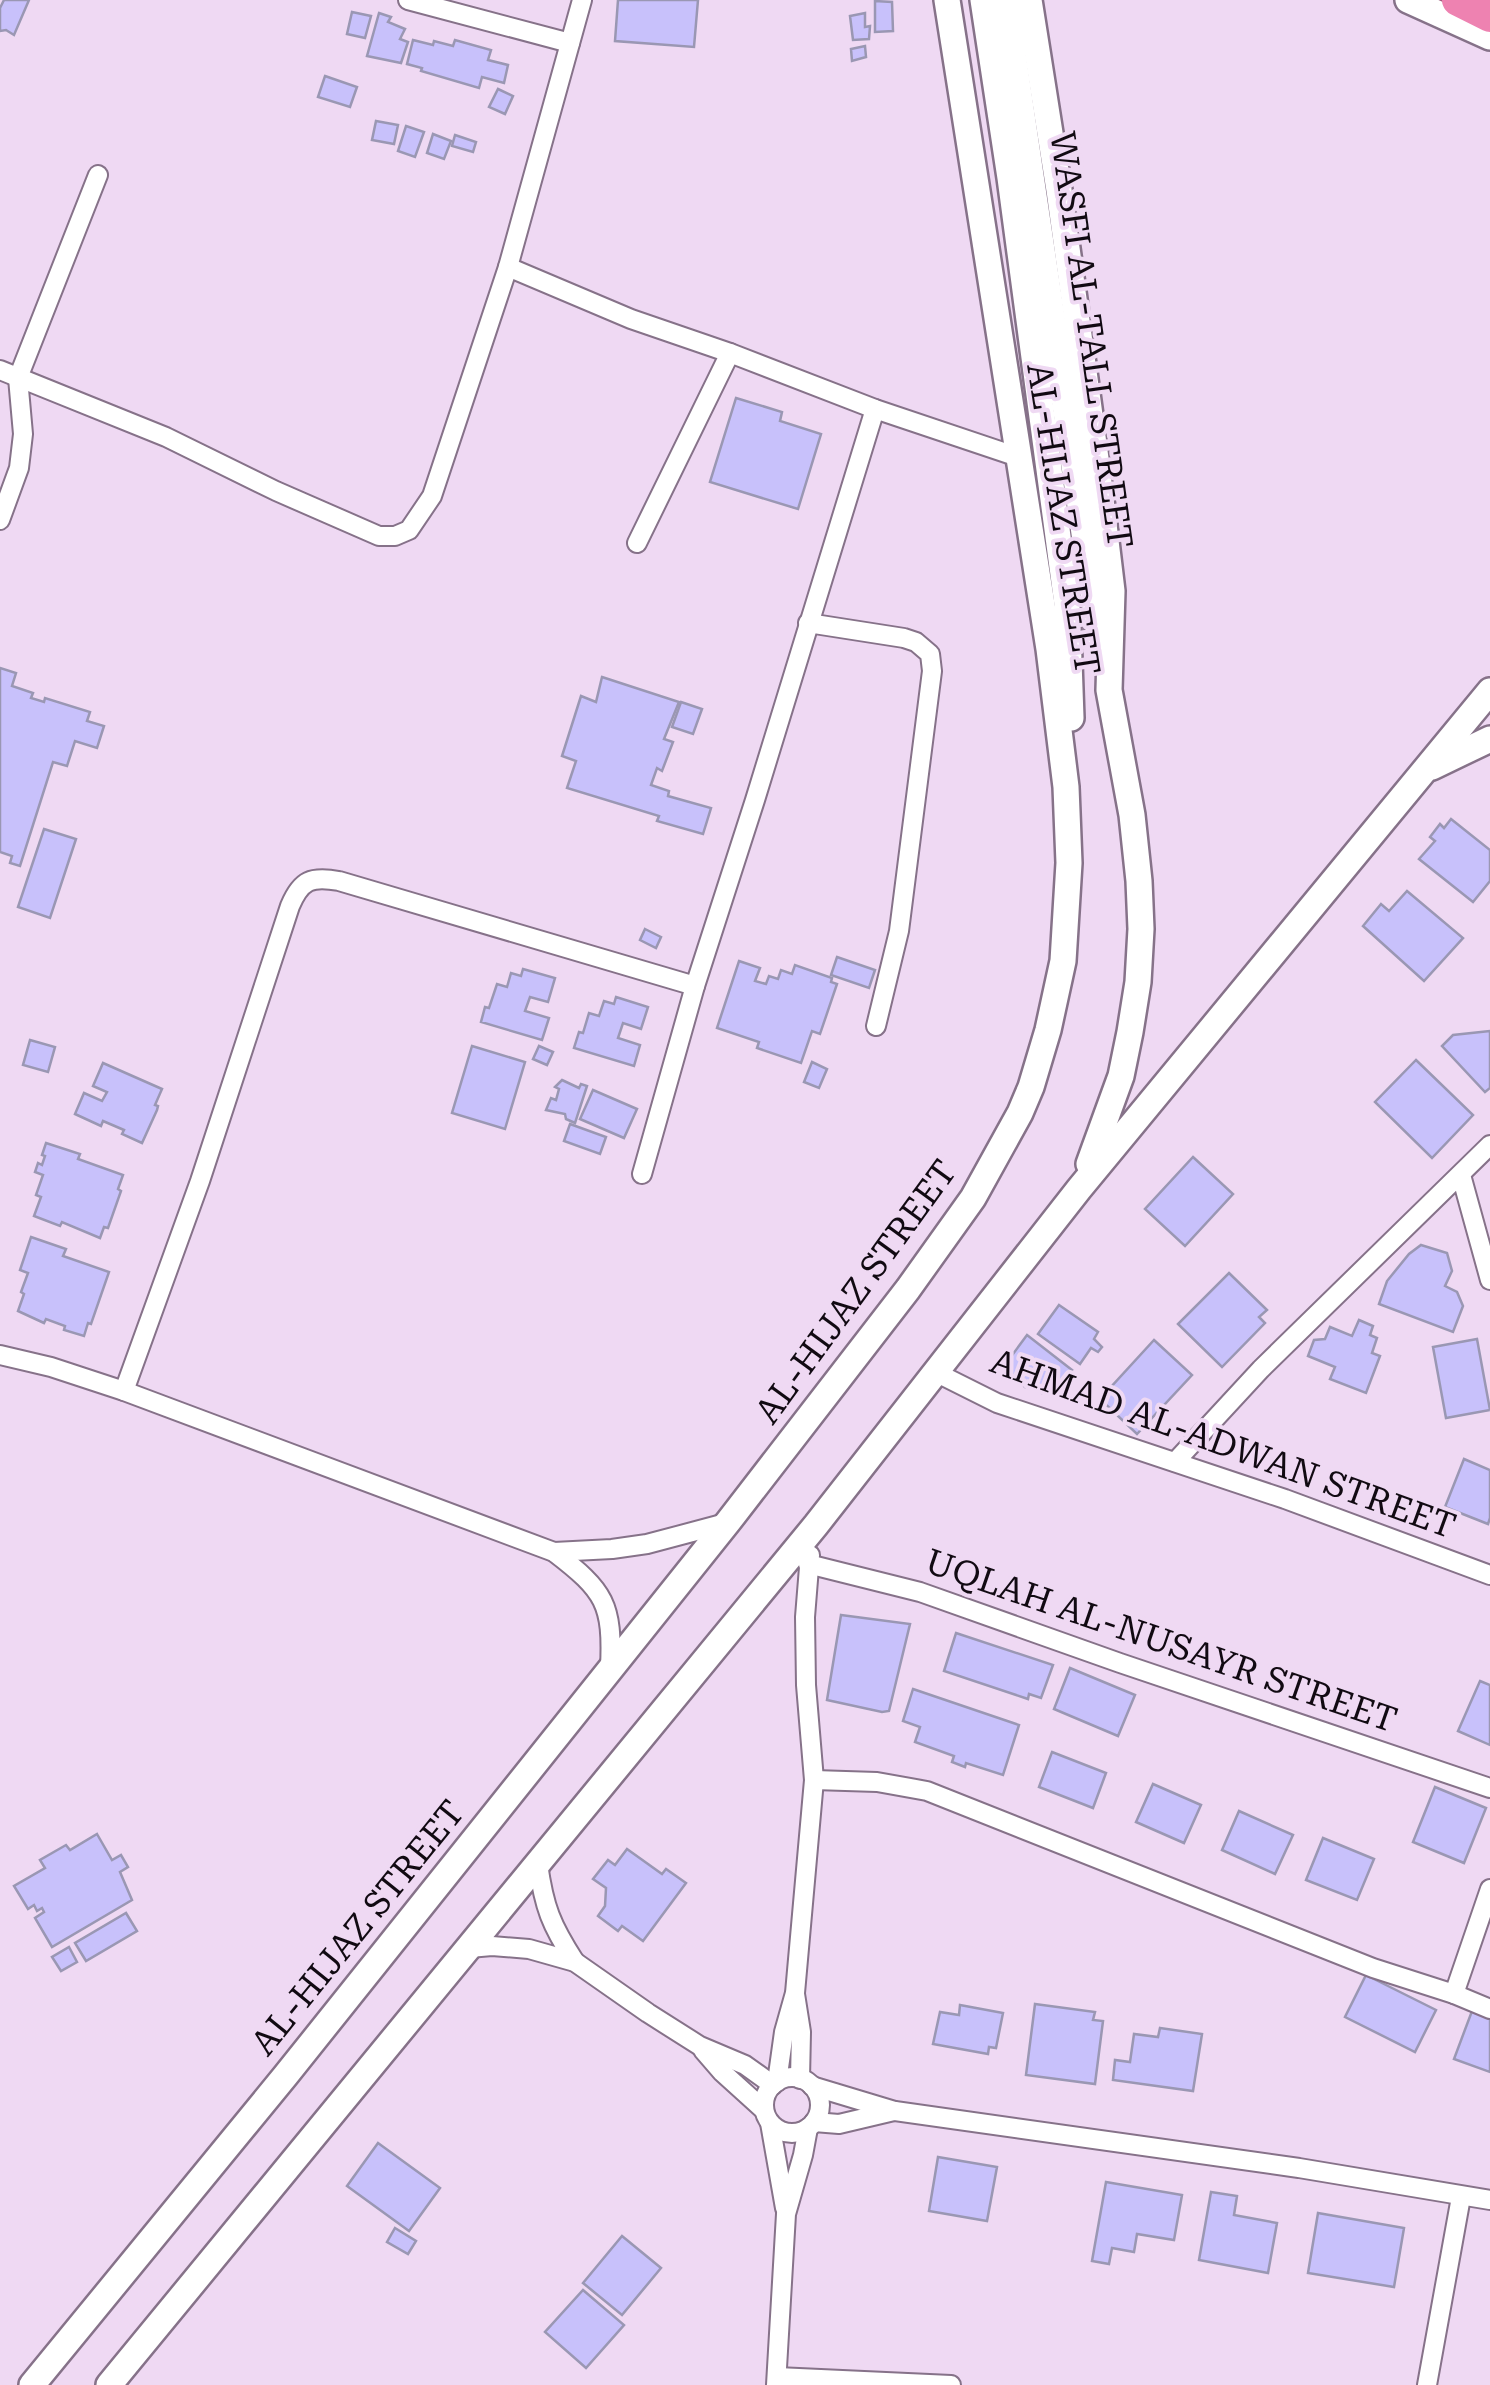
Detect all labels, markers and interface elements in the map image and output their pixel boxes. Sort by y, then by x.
street label: WASFI AL-TALL STREET [1041,129,1141,551]
street label: AL-HIJAZ STREET [1018,360,1108,678]
street label: AL-HIJAZ STREET [747,1152,965,1432]
street label: AHMAD AL-ADWAN STREET [985,1341,1461,1547]
street label: UQLAH AL-NUSAYR STREET [920,1541,1402,1741]
street label: AL-HIJAZ STREET [243,1793,473,2063]

